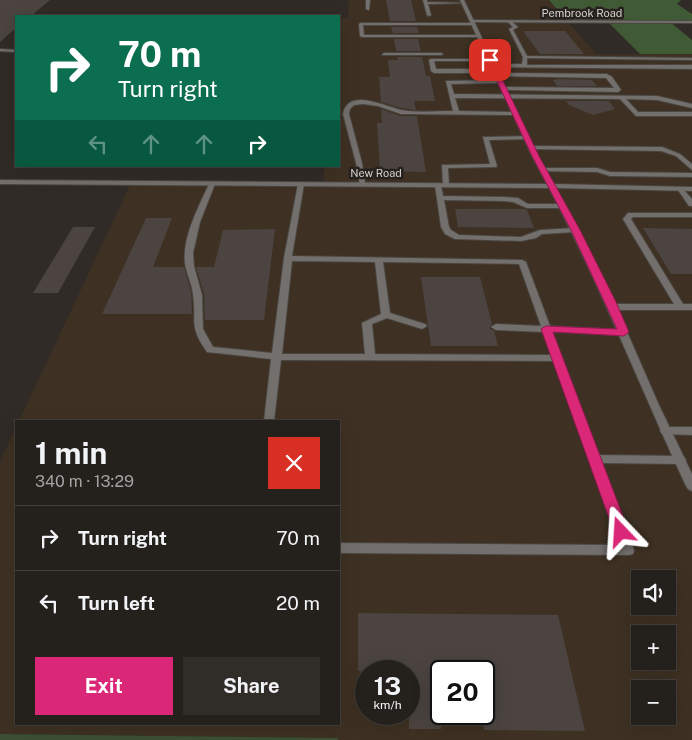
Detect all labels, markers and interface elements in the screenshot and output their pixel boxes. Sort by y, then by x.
street label: Pembrook Road [542,7,622,19]
text: 70 m [118,34,201,75]
icon: right [35,35,100,100]
pin [469,39,511,81]
icon: arrive [476,46,504,74]
text: Turn right [118,76,218,102]
icon: left [84,130,112,158]
icon: ahead [137,130,165,158]
icon: ahead [190,130,218,158]
icon: right [243,130,271,158]
street label: New Road [350,167,402,179]
text: 1 min [35,435,107,471]
button: close [268,437,320,489]
text: 340 m · 13:29 [35,472,134,491]
position arrow [594,505,646,557]
icon: right [35,524,63,552]
text: Turn right [78,527,167,549]
text: 70 m [276,527,320,549]
map controls [631,570,676,725]
button: sound [631,570,676,615]
icon: left [35,589,63,617]
text: Turn left [78,592,155,614]
text: 20 m [276,592,320,614]
button: + [631,625,676,670]
button: Exit [35,657,173,715]
button: Share [183,657,320,715]
speed limit sign: 20 [430,660,495,725]
text: 13 [374,671,401,701]
button: − [631,680,676,725]
text: km/h [373,698,402,712]

